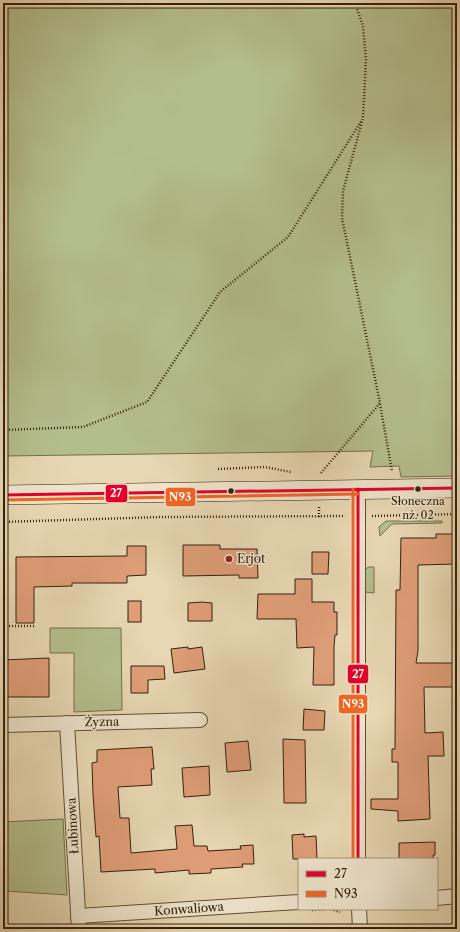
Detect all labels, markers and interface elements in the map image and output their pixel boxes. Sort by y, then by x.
line badge: 27 [105,484,128,503]
marker: Słoneczna nż. 02 [413,484,423,494]
text: 27 [110,486,122,500]
unlabelled marker [226,486,236,496]
line badge: N93 [165,487,196,507]
text: N93 [169,490,191,504]
place label: Słoneczna nż. 02 [391,494,445,522]
place label: Erjot [237,551,266,566]
marker: Erjot [224,554,234,564]
line badge: 27 [347,664,369,684]
text: 27 [352,667,364,681]
line badge: N93 [338,694,368,714]
text: N93 [342,697,364,711]
street label: Żyzna [85,713,120,729]
street label: Łubinowa [63,797,81,855]
legend [298,858,438,910]
text: 27 [334,866,347,881]
text: N93 [334,886,358,901]
street label: Konwaliowa [154,899,225,918]

